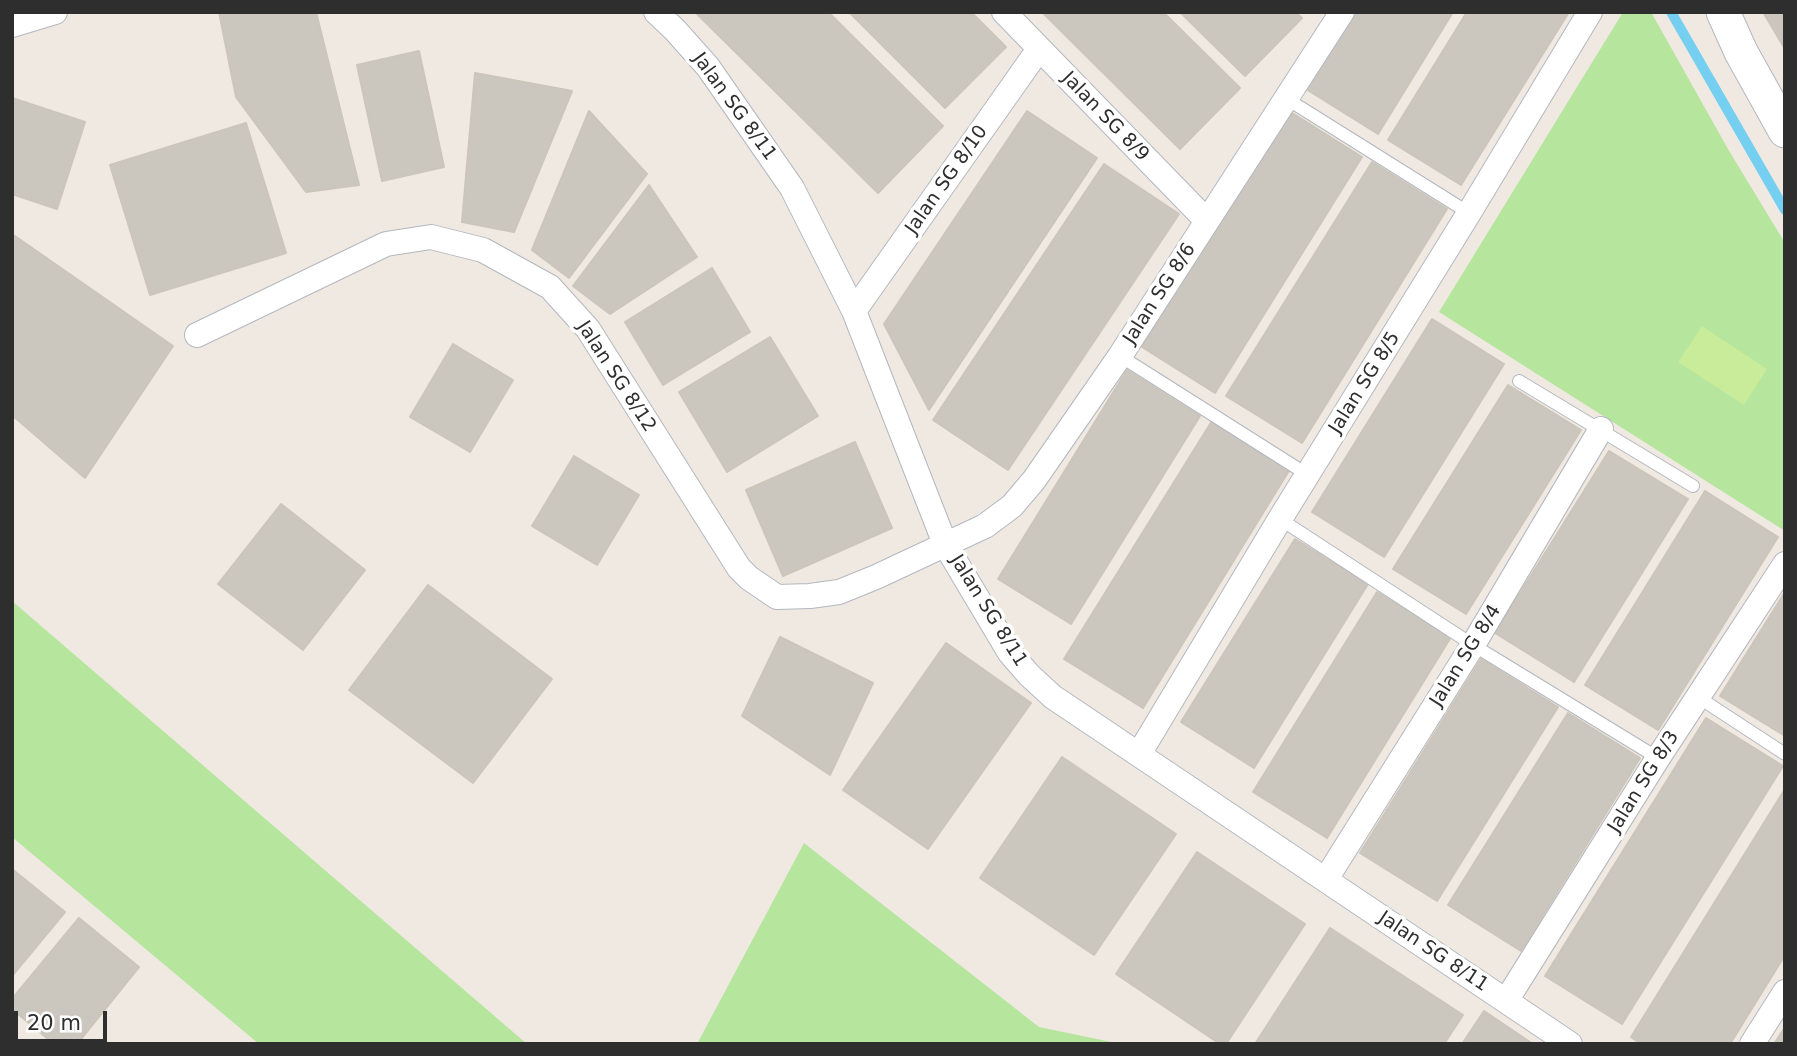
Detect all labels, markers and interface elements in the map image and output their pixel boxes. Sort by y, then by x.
street label: Jalan SG 8/11 [687,49,781,165]
street label: Jalan SG 8/9 [1057,67,1153,167]
street label: Jalan SG 8/10 [901,121,993,239]
street label: Jalan SG 8/6 [1119,239,1201,349]
street label: Jalan SG 8/12 [572,317,660,437]
street label: Jalan SG 8/5 [1325,328,1405,438]
street label: Jalan SG 8/11 [944,551,1032,671]
street label: Jalan SG 8/4 [1426,601,1506,711]
street label: Jalan SG 8/3 [1604,727,1684,837]
street label: Jalan SG 8/11 [1374,907,1492,997]
scale bar [18,996,110,1040]
text: 20 m [27,1011,81,1035]

